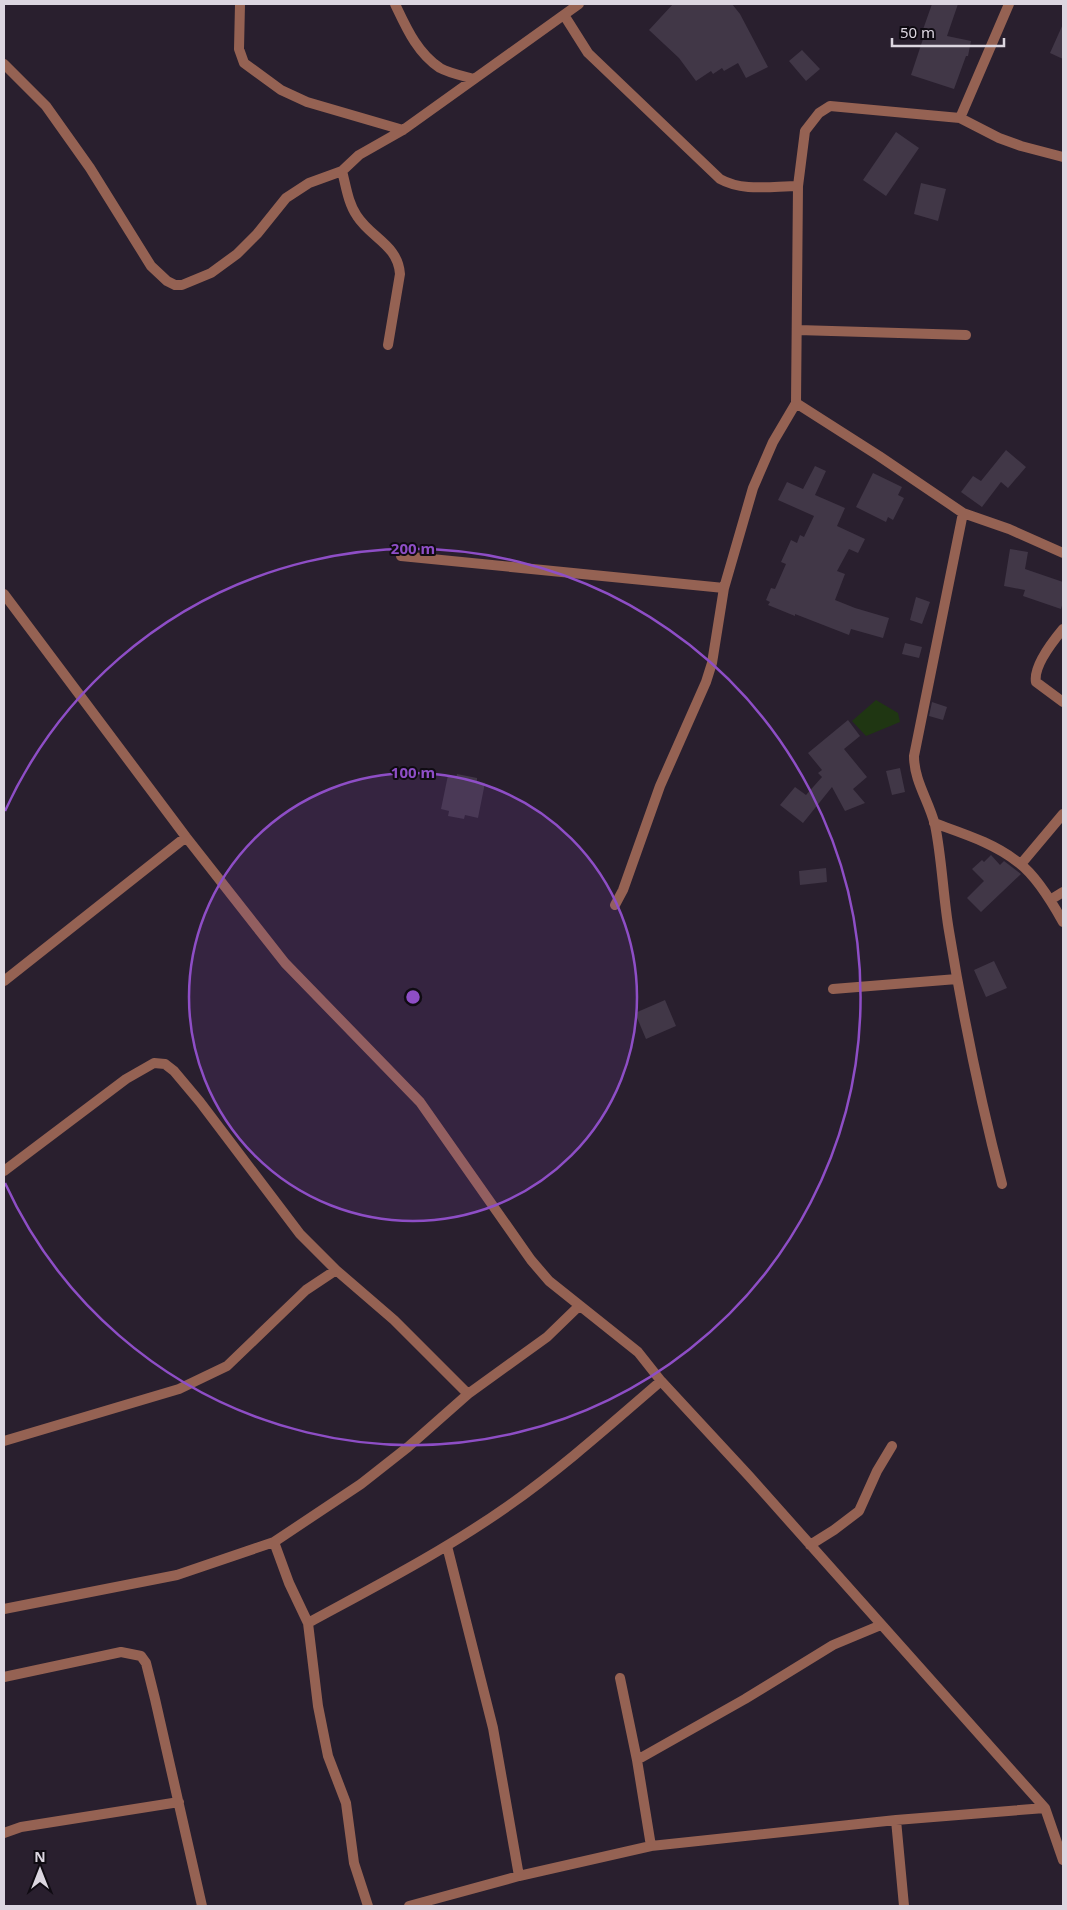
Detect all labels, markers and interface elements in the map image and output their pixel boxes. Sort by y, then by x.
scale bar [892,15,1004,47]
text: 50 m [900,22,935,42]
text: 200 m [391,538,435,558]
text: 100 m [391,762,435,782]
centre of rings [404,988,422,1006]
north arrow [15,1845,65,1895]
text: N [34,1847,46,1866]

